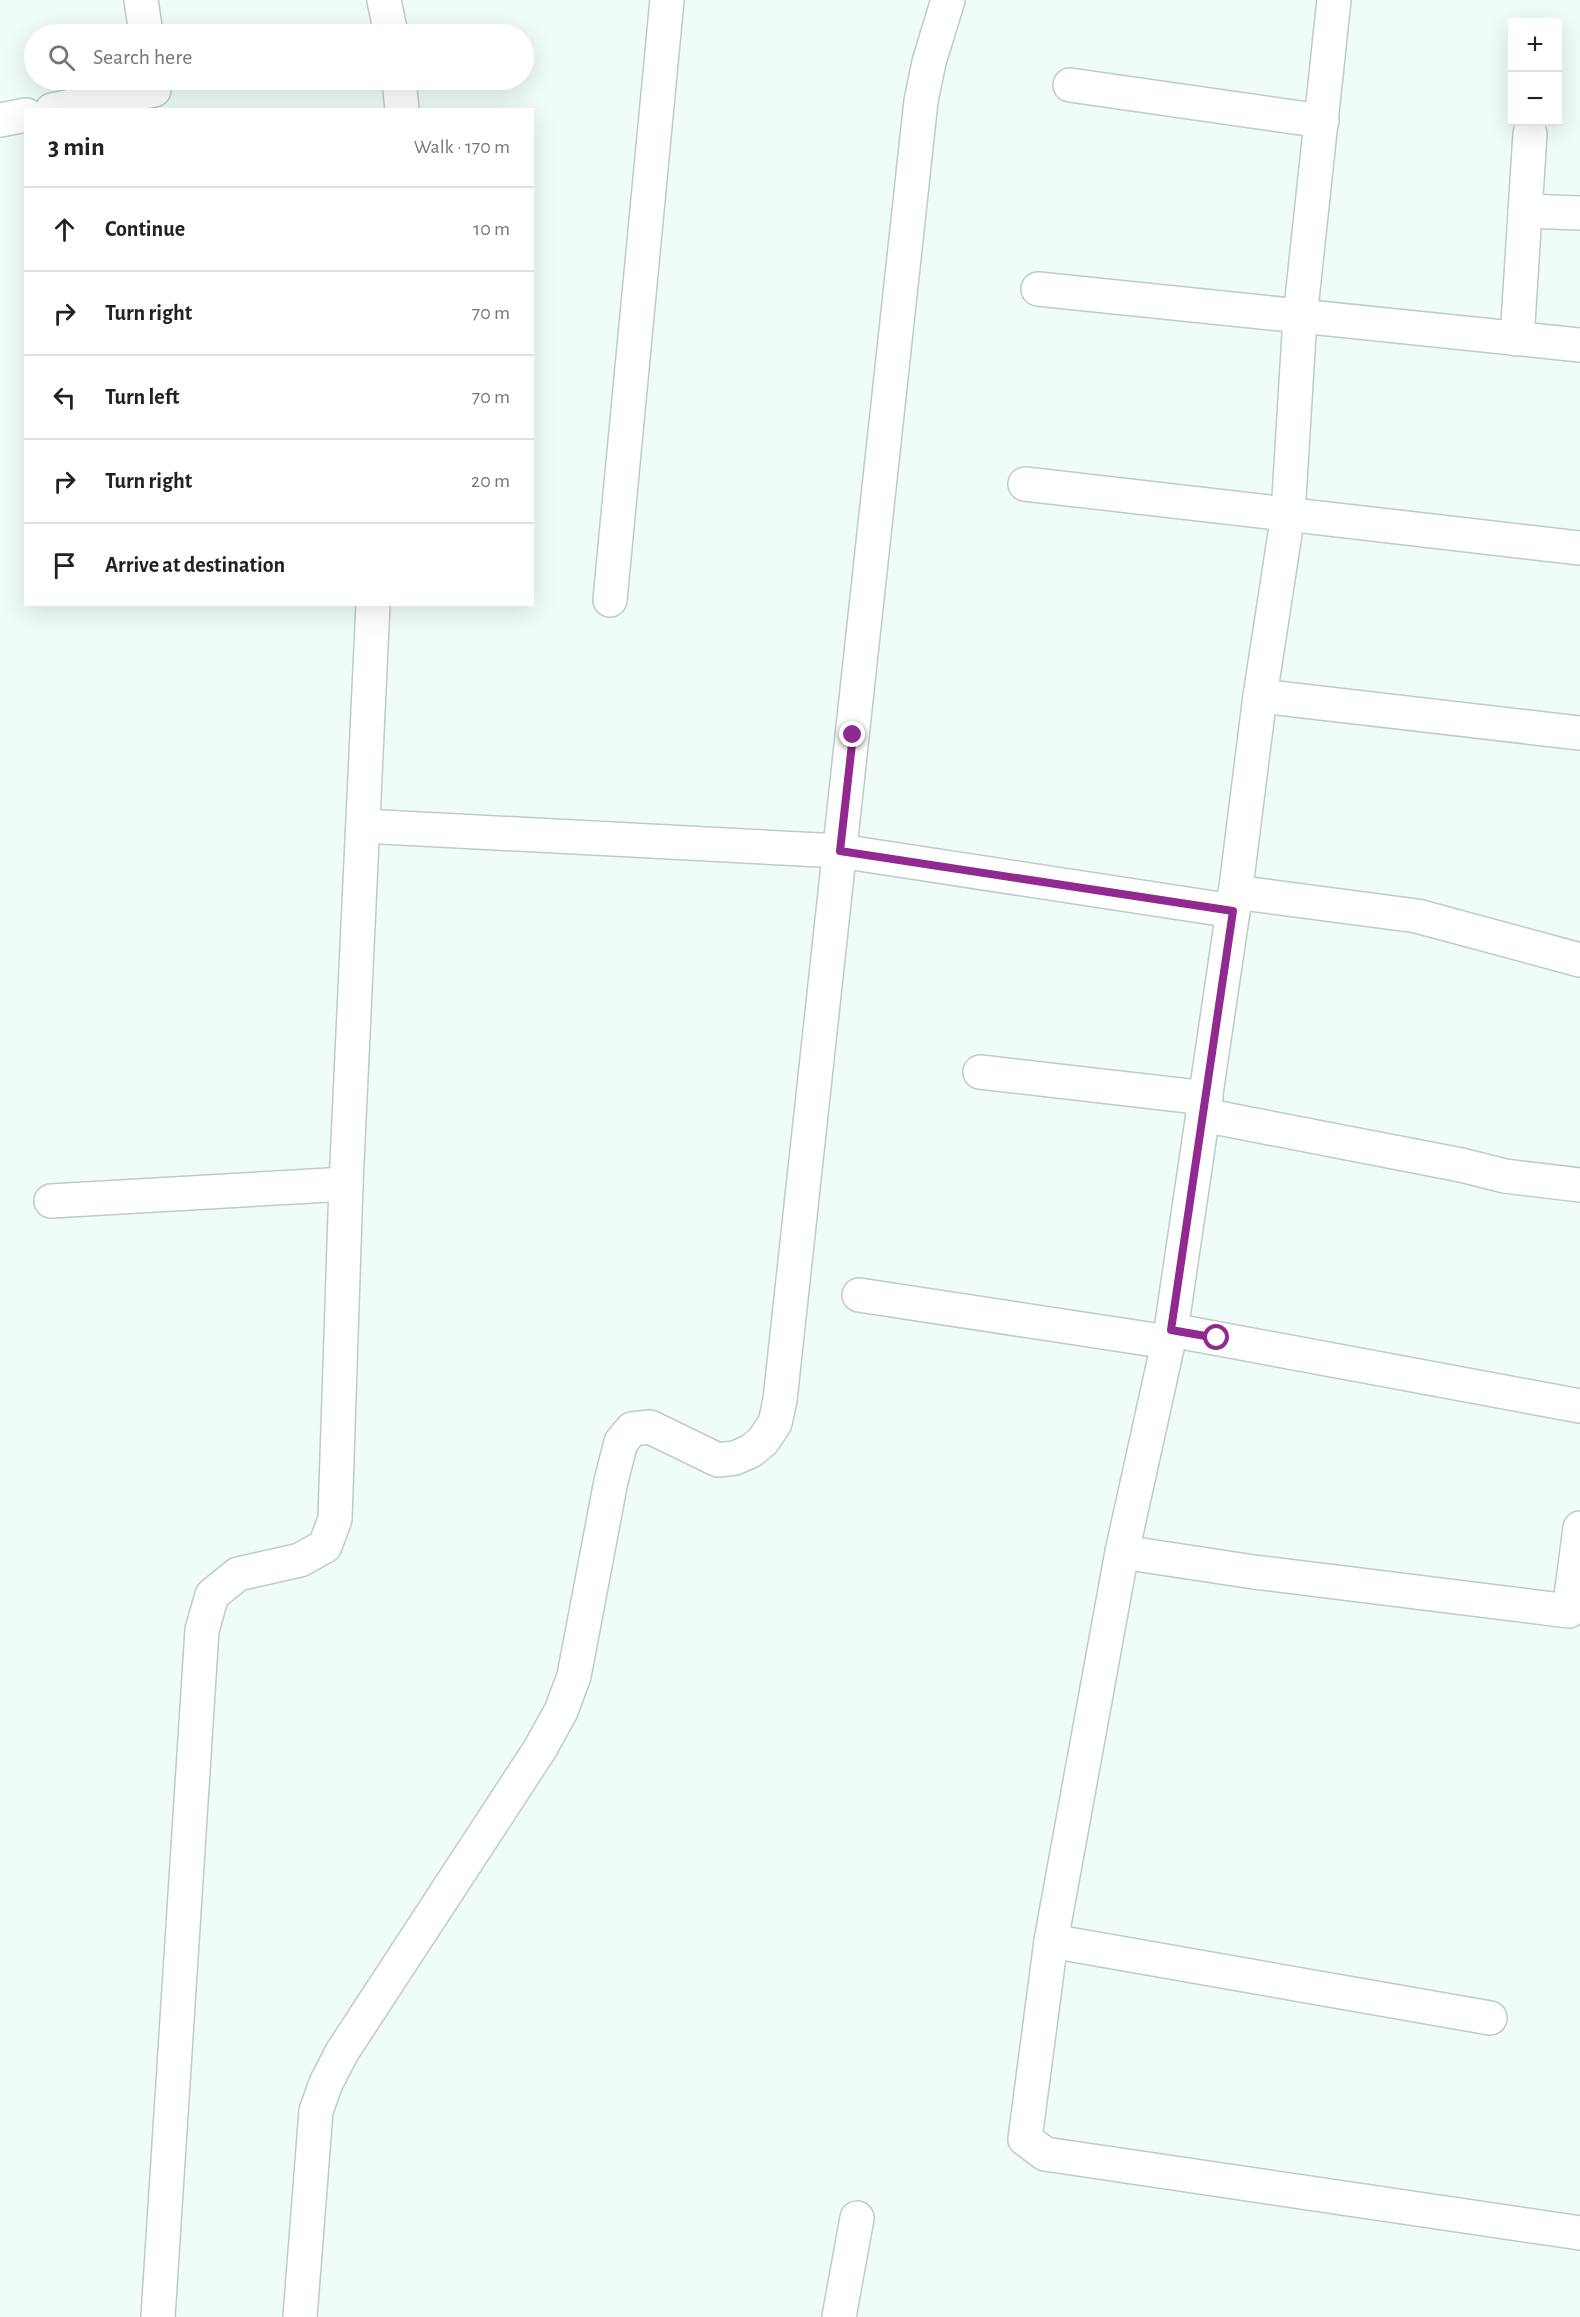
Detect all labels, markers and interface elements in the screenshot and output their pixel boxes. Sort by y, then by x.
map controls [1508,18,1562,126]
button: + [1508,18,1562,72]
search box [24,24,534,90]
icon: search [45,41,78,74]
text: Search here [93,46,192,68]
button: − [1508,72,1562,126]
text: 3 min [48,134,105,160]
text: Walk · 170 m [414,137,510,157]
icon: ahead [48,213,81,246]
text: Continue [105,218,185,240]
text: 10 m [473,219,510,239]
icon: right [48,297,81,330]
text: Turn right [105,302,192,324]
text: 70 m [472,303,510,323]
icon: left [48,381,81,414]
text: Turn left [105,386,179,408]
text: 70 m [472,387,510,407]
icon: right [48,465,81,498]
text: Turn right [105,470,192,492]
text: 20 m [471,471,510,491]
icon: arrive [48,549,81,582]
text: Arrive at destination [105,554,285,576]
route end [839,721,865,747]
route start [1203,1324,1229,1350]

